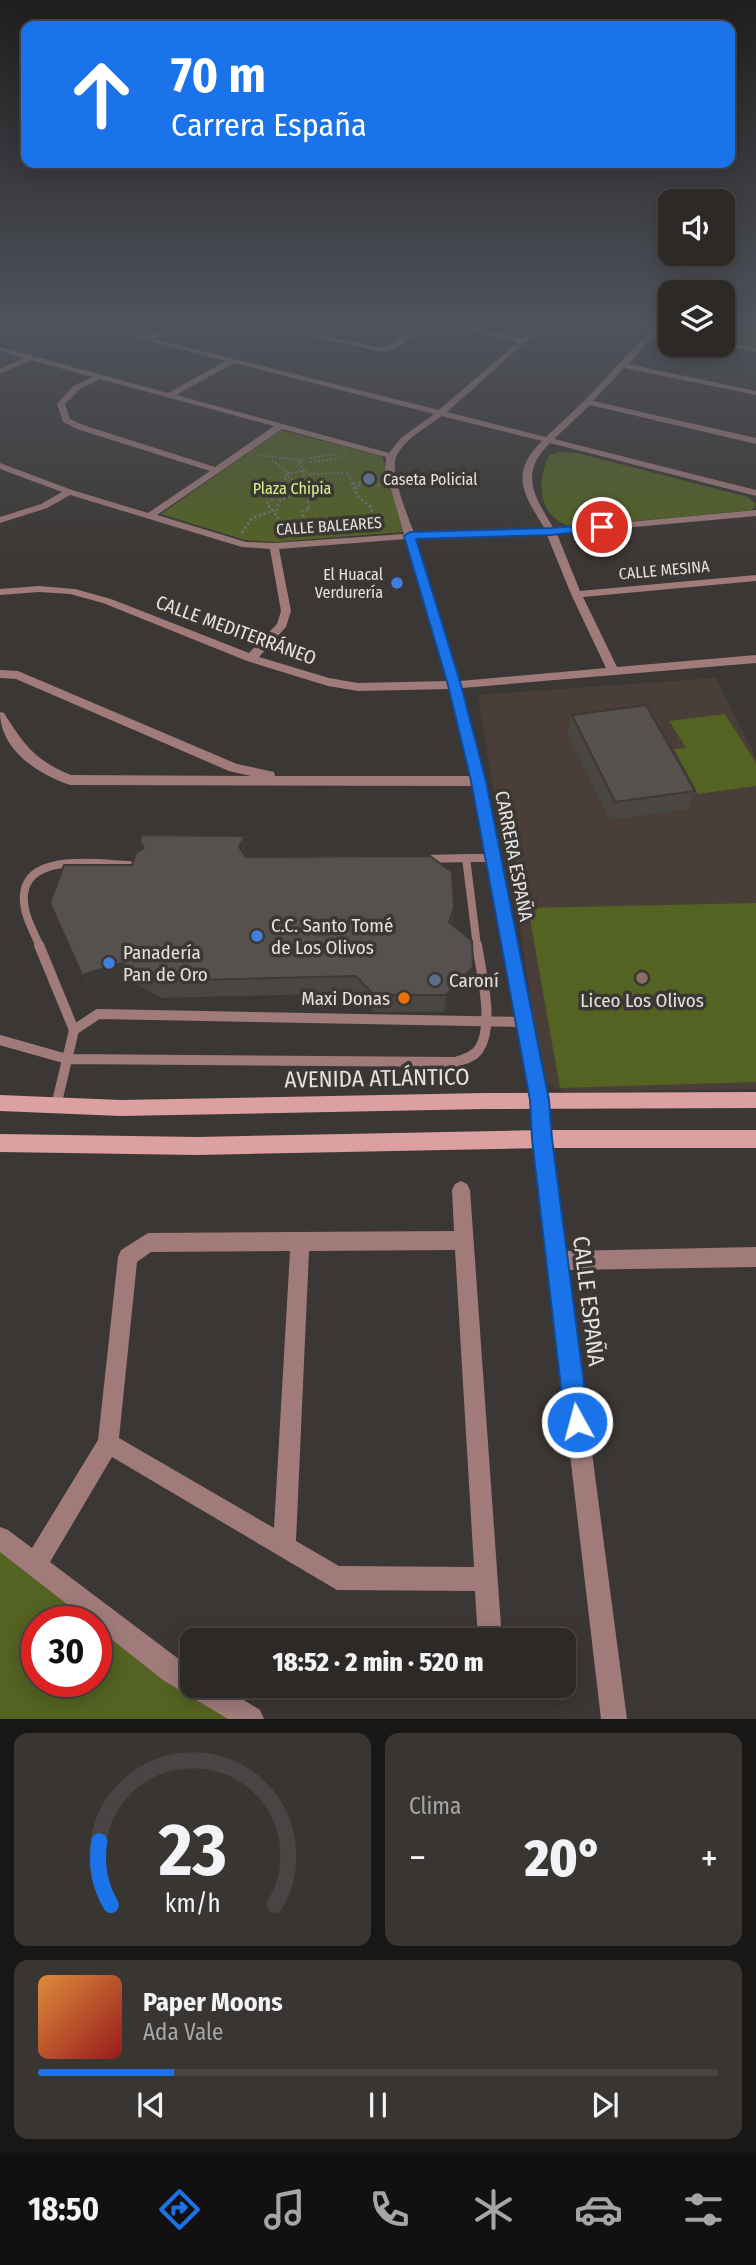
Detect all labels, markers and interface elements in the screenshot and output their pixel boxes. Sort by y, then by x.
text: 70 m [171,46,266,105]
icon: ahead [56,49,147,140]
text: Carrera España [171,106,367,144]
map controls [658,189,735,357]
button: sound [658,189,735,266]
button: layers [658,280,735,357]
place label: Caseta Policial [383,470,478,489]
marker: Caseta Policial [361,471,377,487]
park label: Plaza Chipia [253,479,332,498]
pin [572,497,632,557]
icon: arrive [583,508,621,546]
street label: CALLE BALEARES [275,513,383,539]
street label: CALLE MESINA [618,557,711,583]
place label: El Huacal Verdurería [315,565,383,602]
marker: El Huacal Verdurería [389,575,405,591]
street label: CALLE MEDITERRÁNEO [153,590,319,670]
street label: CARRERA ESPAÑA [490,789,538,923]
place label: C.C. Santo Tomé de Los Olivos [271,914,393,959]
marker: C.C. Santo Tomé de Los Olivos [249,928,265,944]
place label: Panadería Pan de Oro [123,941,208,986]
marker: Panadería Pan de Oro [101,955,117,971]
place label: Caroní [449,969,499,992]
marker: Liceo Los Olivos [634,970,650,986]
marker: Caroní [427,972,443,988]
place label: Maxi Donas [301,987,390,1010]
place label: Liceo Los Olivos [580,989,704,1012]
marker: Maxi Donas [396,990,412,1006]
street label: AVENIDA ATLÁNTICO [284,1061,470,1094]
street label: CALLE ESPAÑA [567,1234,611,1368]
position arrow [540,1385,614,1459]
speed limit sign: 30 [21,1606,112,1697]
text: 18:52 · 2 min · 520 m [272,1647,484,1678]
text: Clima [409,1792,461,1820]
text: 23 [157,1808,227,1895]
text: 20° [525,1827,602,1890]
text: − [409,1835,426,1881]
text: + [701,1835,718,1881]
text: km/h [165,1889,220,1919]
text: Paper Moons [143,1987,283,2018]
text: Ada Vale [143,2018,223,2046]
icon: previous [132,2086,170,2124]
icon: pause [359,2086,397,2124]
icon: next [586,2086,624,2124]
icon: directions [155,2185,204,2234]
icon: music [260,2185,309,2234]
icon: phone [365,2185,414,2234]
icon: climate [469,2185,518,2234]
icon: car [574,2185,623,2234]
icon: filters [679,2185,728,2234]
text: 18:50 [28,2190,99,2228]

